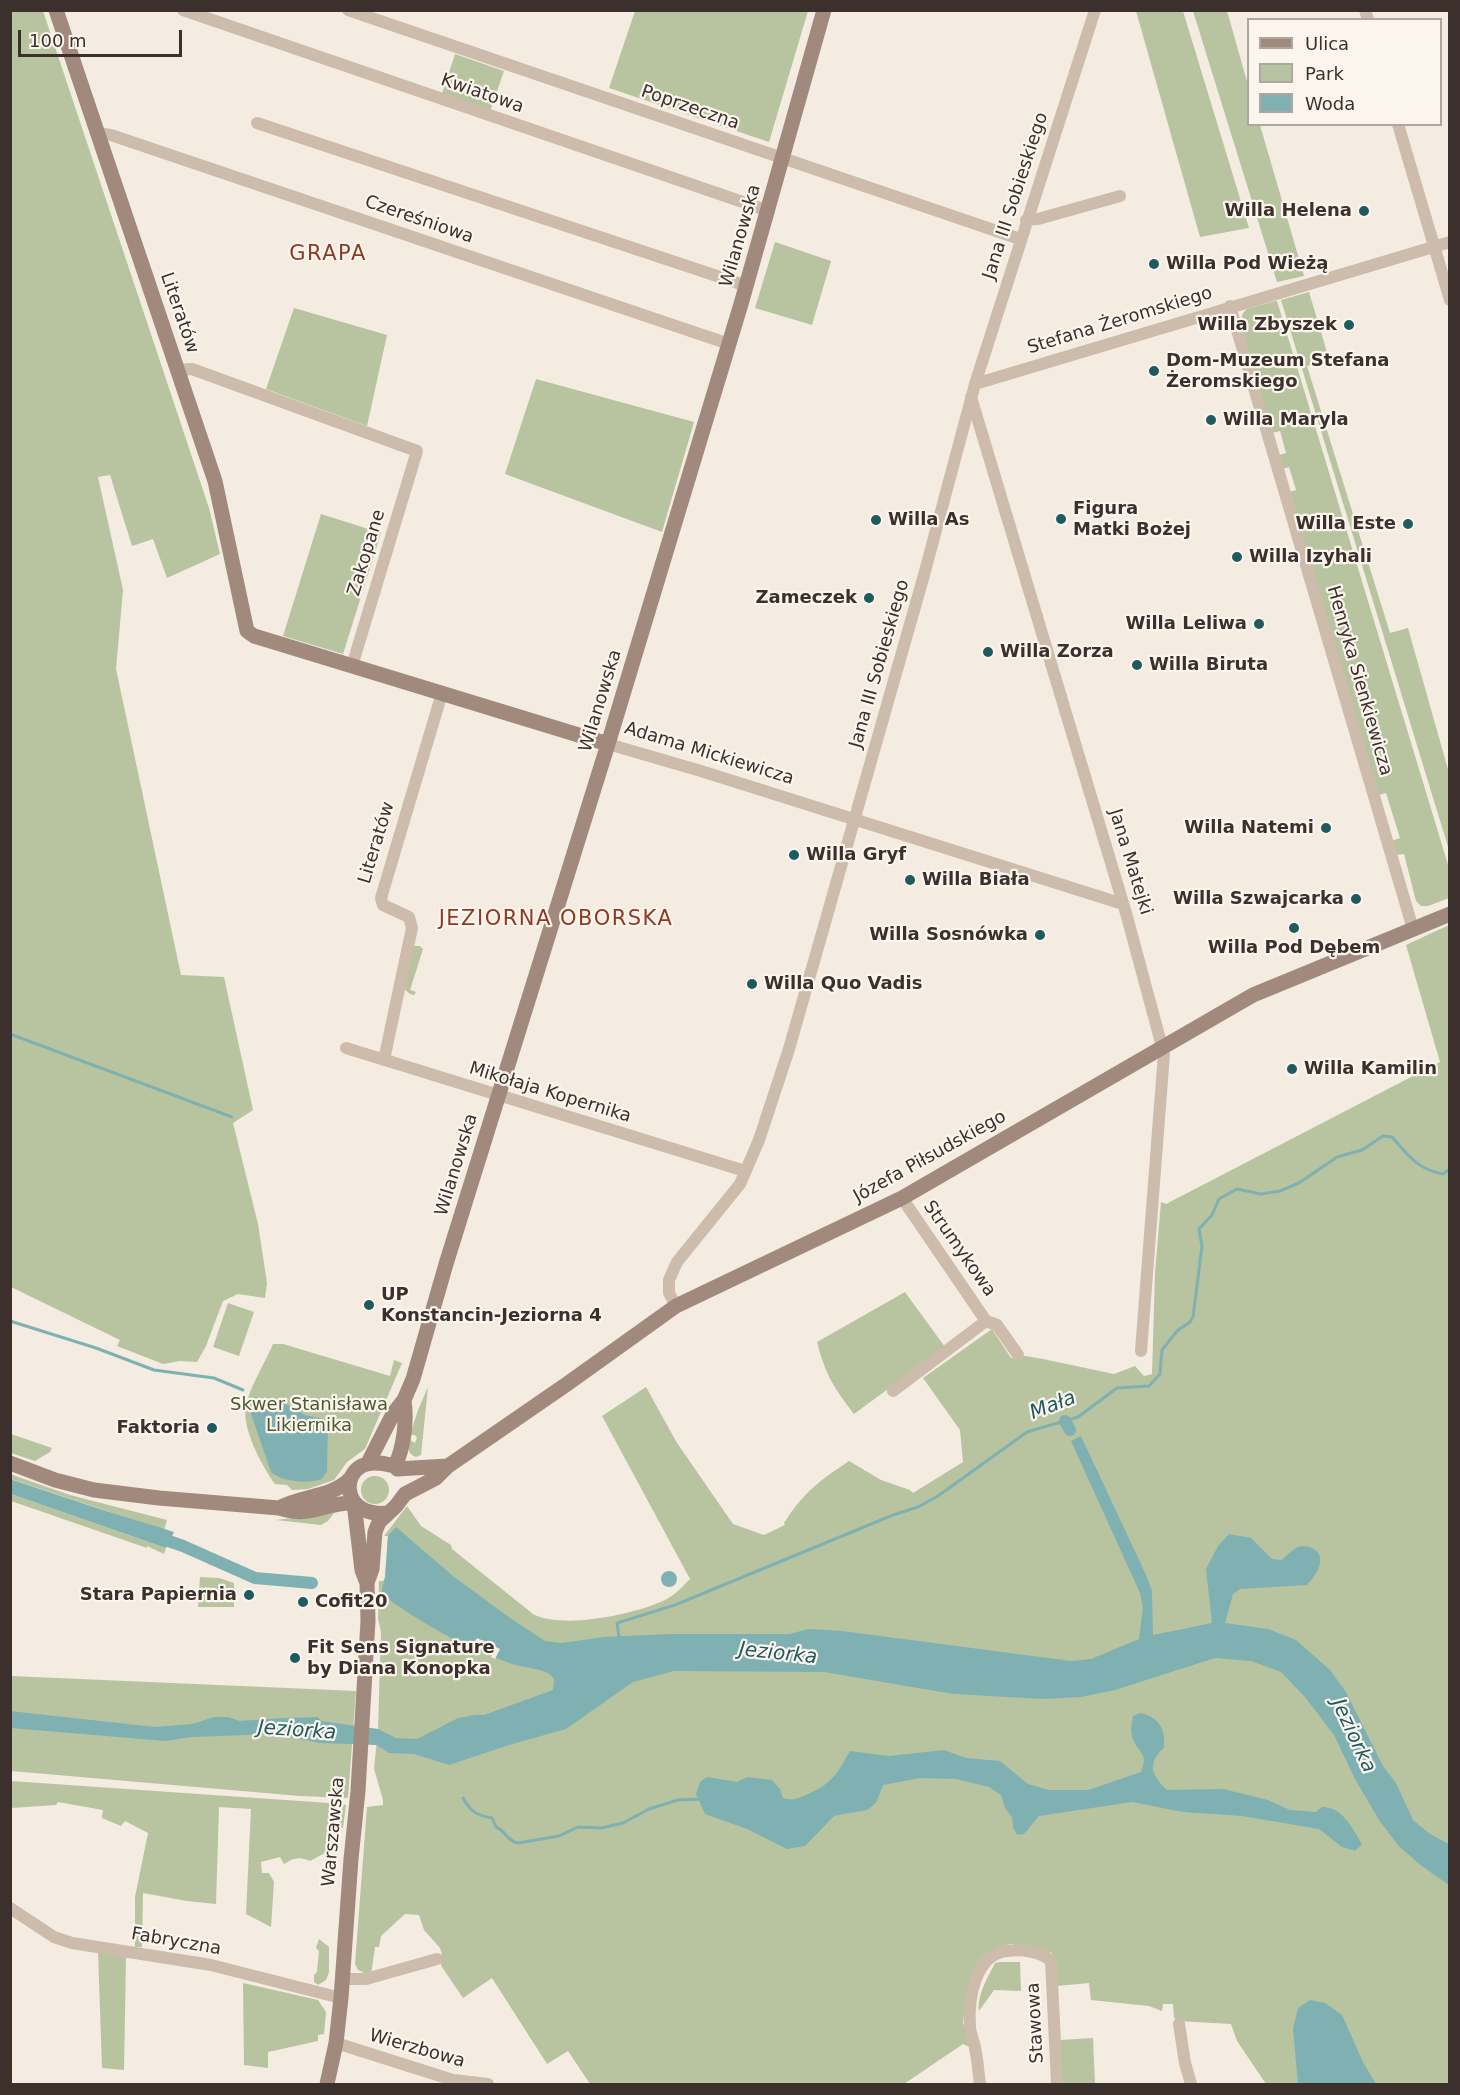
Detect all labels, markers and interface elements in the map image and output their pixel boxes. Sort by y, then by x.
scale bar [21,18,184,56]
legend [1247,18,1442,126]
text: 100 m [29,30,87,51]
text: Ulica [1305,33,1349,54]
text: Park [1305,63,1344,84]
street label: Kwiatowa [438,70,526,118]
street label: Poprzeczna [638,81,742,135]
text: Woda [1305,93,1355,114]
street label: Jana III Sobieskiego [979,110,1053,282]
street label: Wilanowska [716,182,766,290]
street label: Czereśniowa [362,191,476,249]
place label: Willa Helena [1225,200,1352,222]
marker: Willa Helena [1357,204,1371,218]
district label: GRAPA [289,242,367,268]
place label: Willa Pod Wieżą [1166,253,1328,275]
marker: Willa Pod Wieżą [1147,257,1161,271]
street label: Literatów [155,270,203,356]
street label: Stefana Żeromskiego [1025,283,1215,359]
place label: Willa Zbyszek [1197,314,1337,336]
marker: Willa Zbyszek [1342,318,1356,332]
place label: Dom-Muzeum Stefana Żeromskiego [1166,350,1389,392]
marker: Dom-Muzeum Stefana Żeromskiego [1147,364,1161,378]
place label: Willa Maryla [1223,409,1349,431]
marker: Willa Maryla [1204,413,1218,427]
place label: Figura Matki Bożej [1073,498,1191,540]
street label: Zakopane [344,507,390,599]
place label: Willa As [888,509,969,531]
marker: Figura Matki Bożej [1054,512,1068,526]
marker: Willa As [869,513,883,527]
place label: Willa Este [1295,513,1396,535]
marker: Willa Este [1401,517,1415,531]
place label: Willa Izyhali [1249,546,1372,568]
marker: Willa Izyhali [1230,550,1244,564]
street label: Jana III Sobieskiego [846,577,914,751]
street label: Henryka Sienkiewicza [1322,584,1396,778]
place label: Zameczek [756,587,857,609]
marker: Zameczek [862,591,876,605]
place label: Willa Leliwa [1125,613,1247,635]
marker: Willa Leliwa [1252,617,1266,631]
place label: Willa Zorza [1000,641,1114,663]
marker: Willa Zorza [981,645,995,659]
street label: Wilanowska [575,647,627,755]
place label: Willa Biruta [1149,654,1268,676]
marker: Willa Biruta [1130,658,1144,672]
street label: Adama Mickiewicza [622,718,796,790]
street label: Literatów [354,799,400,887]
street label: Jana Matejki [1104,806,1156,918]
place label: Willa Natemi [1184,817,1314,839]
marker: Willa Natemi [1319,821,1333,835]
place label: Willa Gryf [806,844,906,866]
marker: Willa Gryf [787,848,801,862]
place label: Willa Biała [922,869,1030,891]
marker: Willa Biała [903,873,917,887]
place label: Willa Szwajcarka [1173,888,1344,910]
marker: Willa Szwajcarka [1349,892,1363,906]
district label: JEZIORNA OBORSKA [439,907,673,933]
marker: Willa Pod Dębem [1287,921,1301,935]
place label: Willa Sosnówka [869,924,1028,946]
marker: Willa Sosnówka [1033,928,1047,942]
place label: Willa Pod Dębem [1208,937,1380,959]
place label: Willa Quo Vadis [764,973,922,995]
marker: Willa Quo Vadis [745,977,759,991]
street label: Mikołaja Kopernika [466,1058,634,1128]
place label: Willa Kamilin [1304,1058,1437,1080]
marker: Willa Kamilin [1285,1062,1299,1076]
street label: Józefa Piłsudskiego [850,1106,1010,1208]
street label: Wilanowska [431,1111,483,1219]
street label: Strumykowa [918,1197,1000,1301]
place label: UP Konstancin-Jeziorna 4 [381,1284,602,1326]
marker: UP Konstancin-Jeziorna 4 [362,1298,376,1312]
water label: Mała [1027,1386,1079,1426]
park label: Skwer Stanisława Likiernika [230,1394,388,1436]
place label: Faktoria [116,1417,200,1439]
marker: Faktoria [205,1421,219,1435]
place label: Stara Papiernia [80,1584,237,1606]
marker: Stara Papiernia [242,1588,256,1602]
place label: Cofit20 [315,1591,388,1613]
marker: Cofit20 [296,1595,310,1609]
place label: Fit Sens Signature by Diana Konopka [307,1637,495,1680]
water label: Jeziorka [738,1638,818,1670]
marker: Fit Sens Signature by Diana Konopka [288,1651,302,1665]
water label: Jeziorka [1326,1695,1380,1777]
water label: Jeziorka [257,1716,337,1746]
street label: Warszawska [318,1776,350,1888]
street label: Fabryczna [129,1923,223,1961]
street label: Stawowa [1023,1982,1049,2064]
street label: Wierzbowa [367,2025,467,2073]

